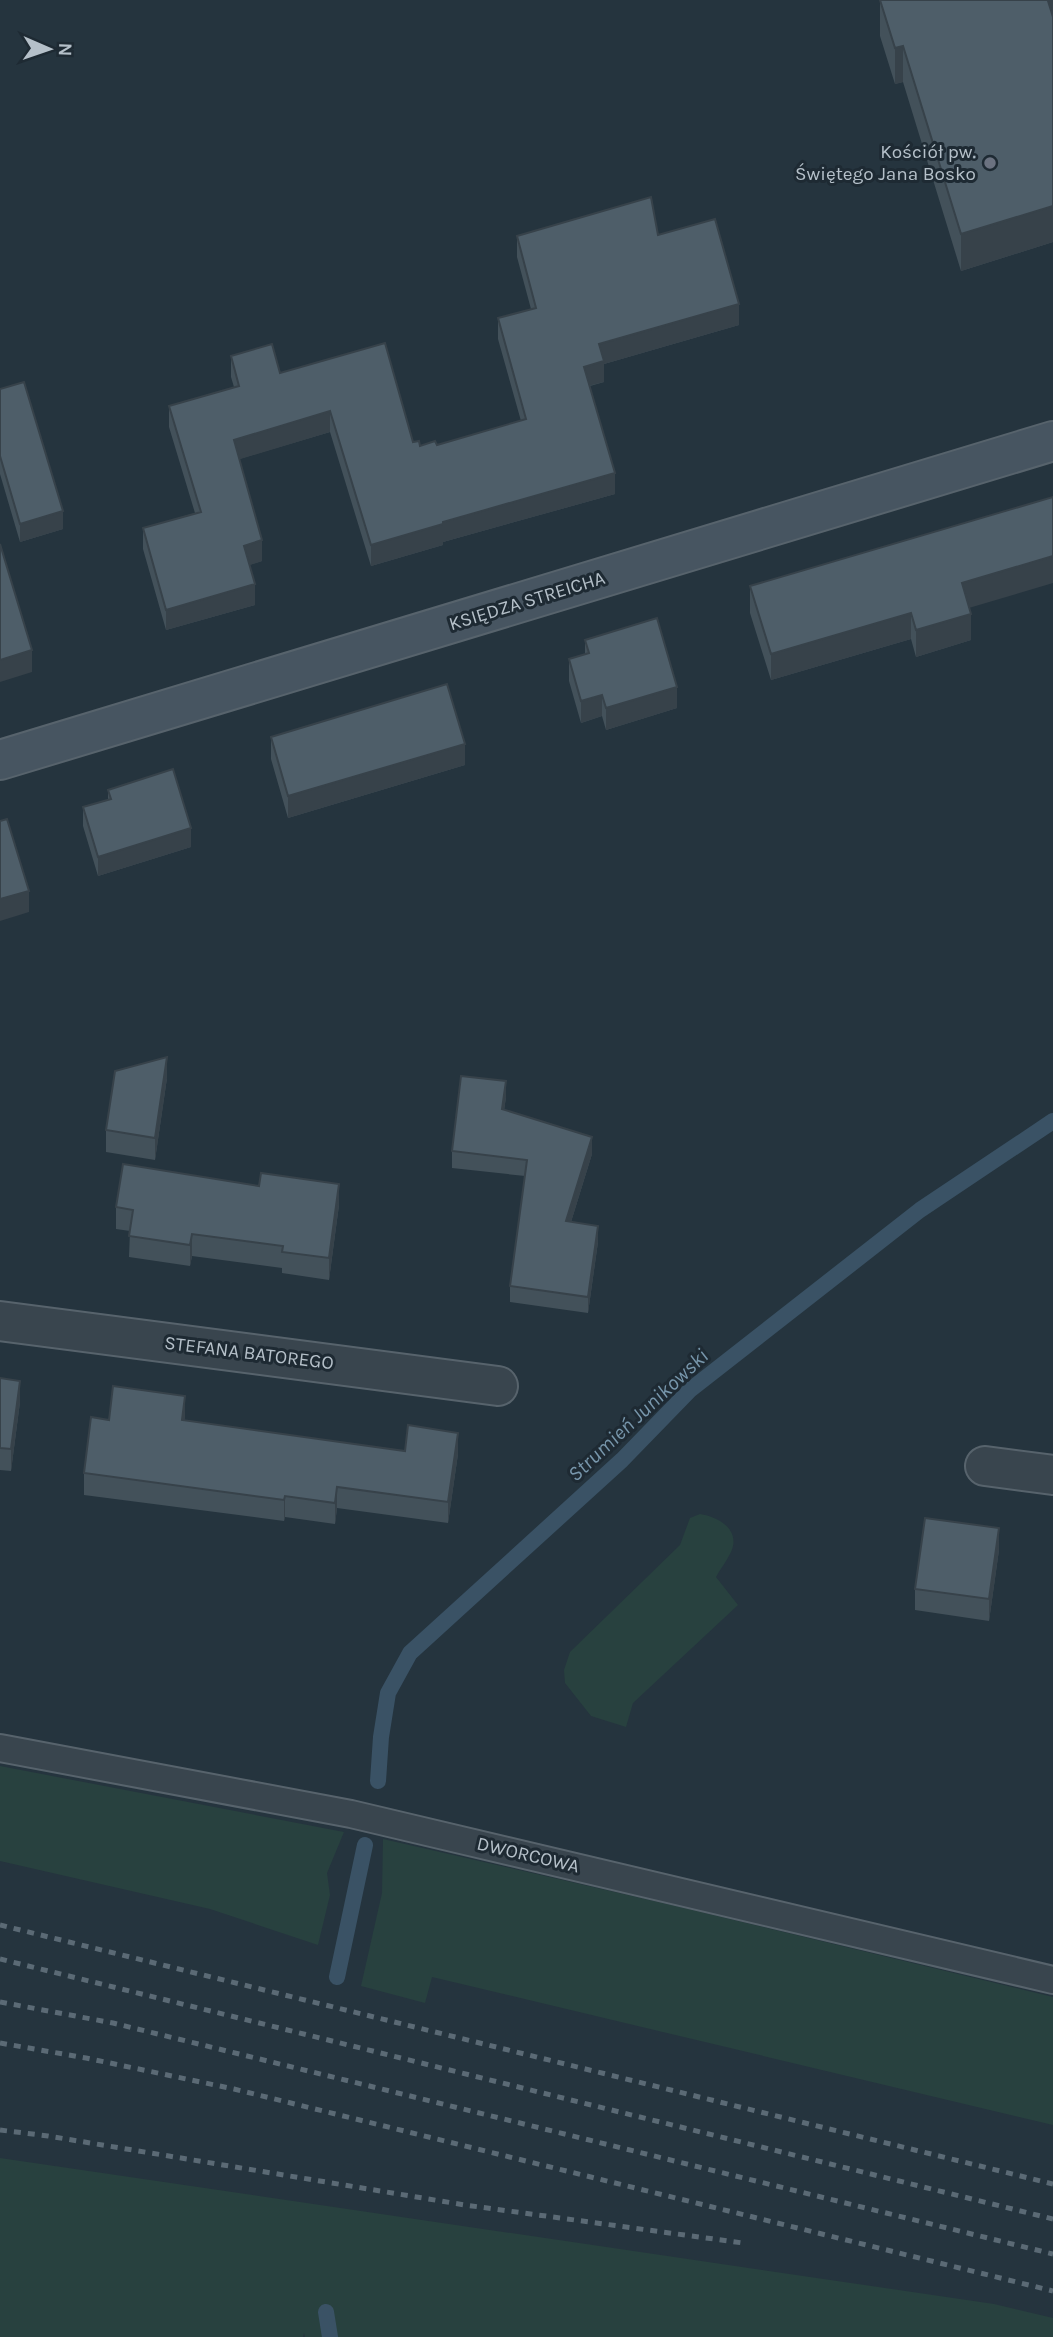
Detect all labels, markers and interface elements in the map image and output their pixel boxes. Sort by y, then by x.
north arrow [14,14,84,84]
text: N [54,42,76,57]
place label: Kościół pw. Świętego Jana Bosko [795,141,976,185]
marker: Kościół pw. Świętego Jana Bosko [982,155,998,171]
street label: KSIĘDZA STREICHA [446,567,608,635]
street label: STEFANA BATOREGO [163,1332,335,1374]
water label: Strumień Junikowski [563,1344,713,1486]
street label: DWORCOWA [475,1833,582,1878]

